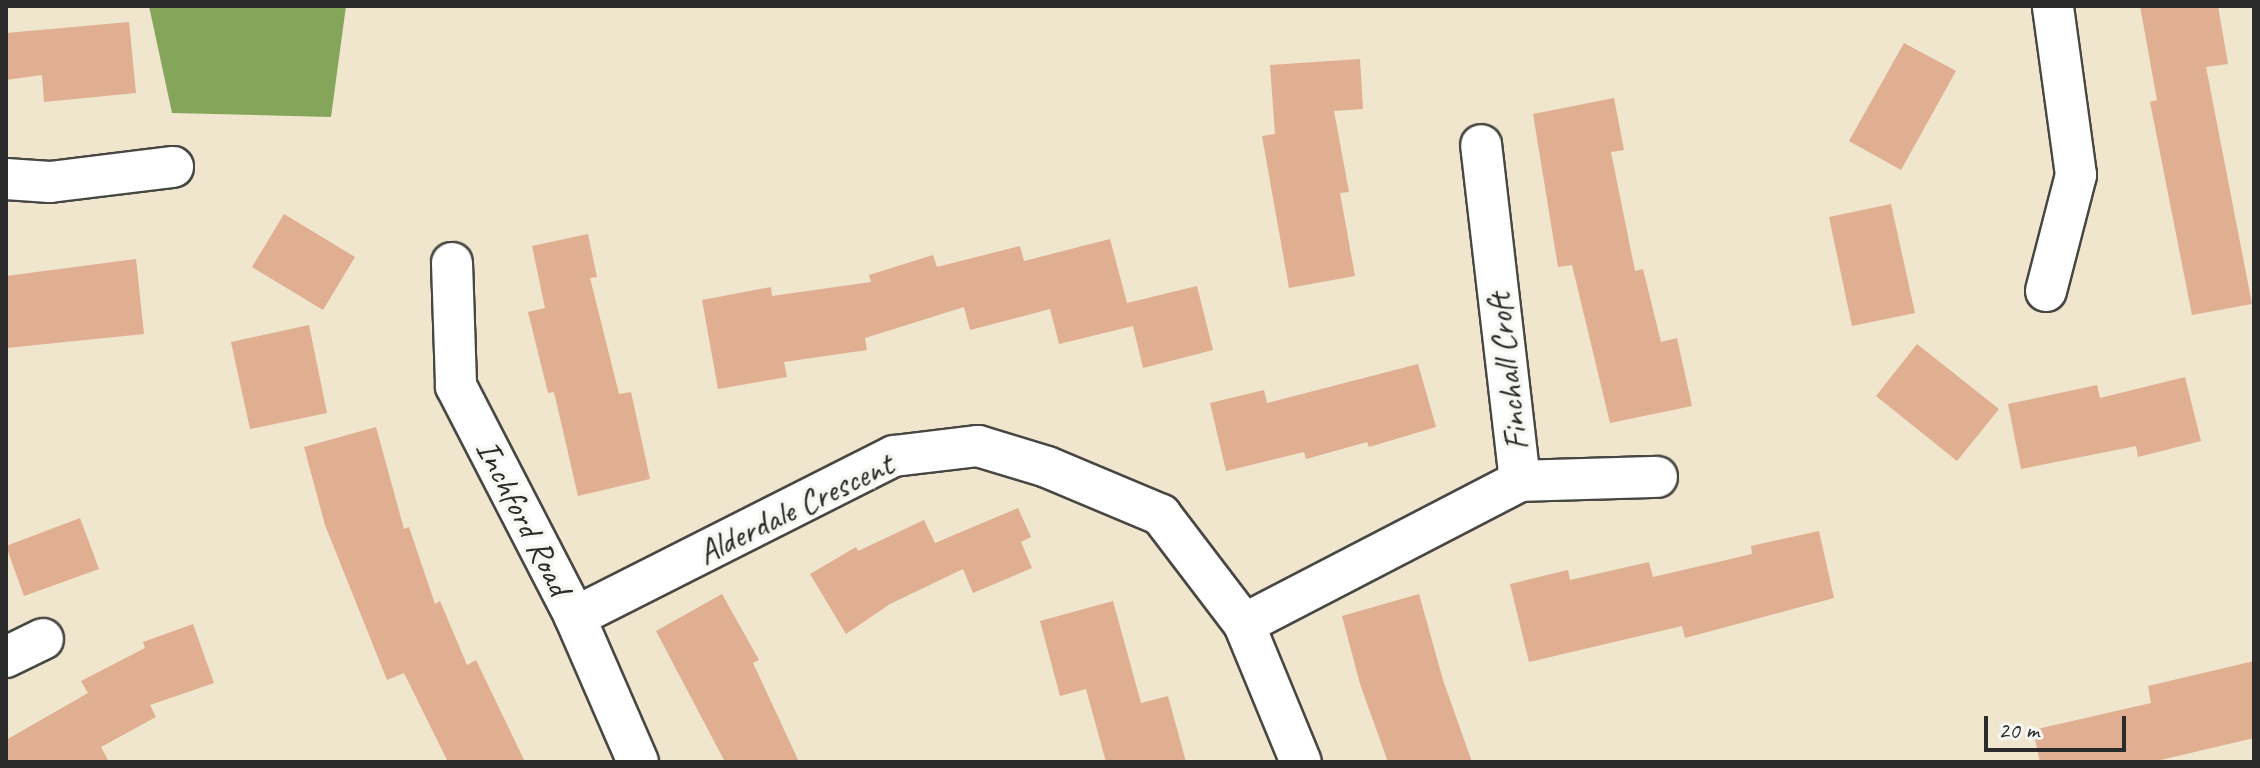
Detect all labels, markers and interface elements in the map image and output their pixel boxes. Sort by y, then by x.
street label: Finchall Croft [1477,291,1537,453]
street label: Inchford Road [468,433,580,601]
street label: Alderdale Crescent [690,443,900,573]
scale bar [1988,700,2130,750]
text: 20 m [1998,715,2039,745]

